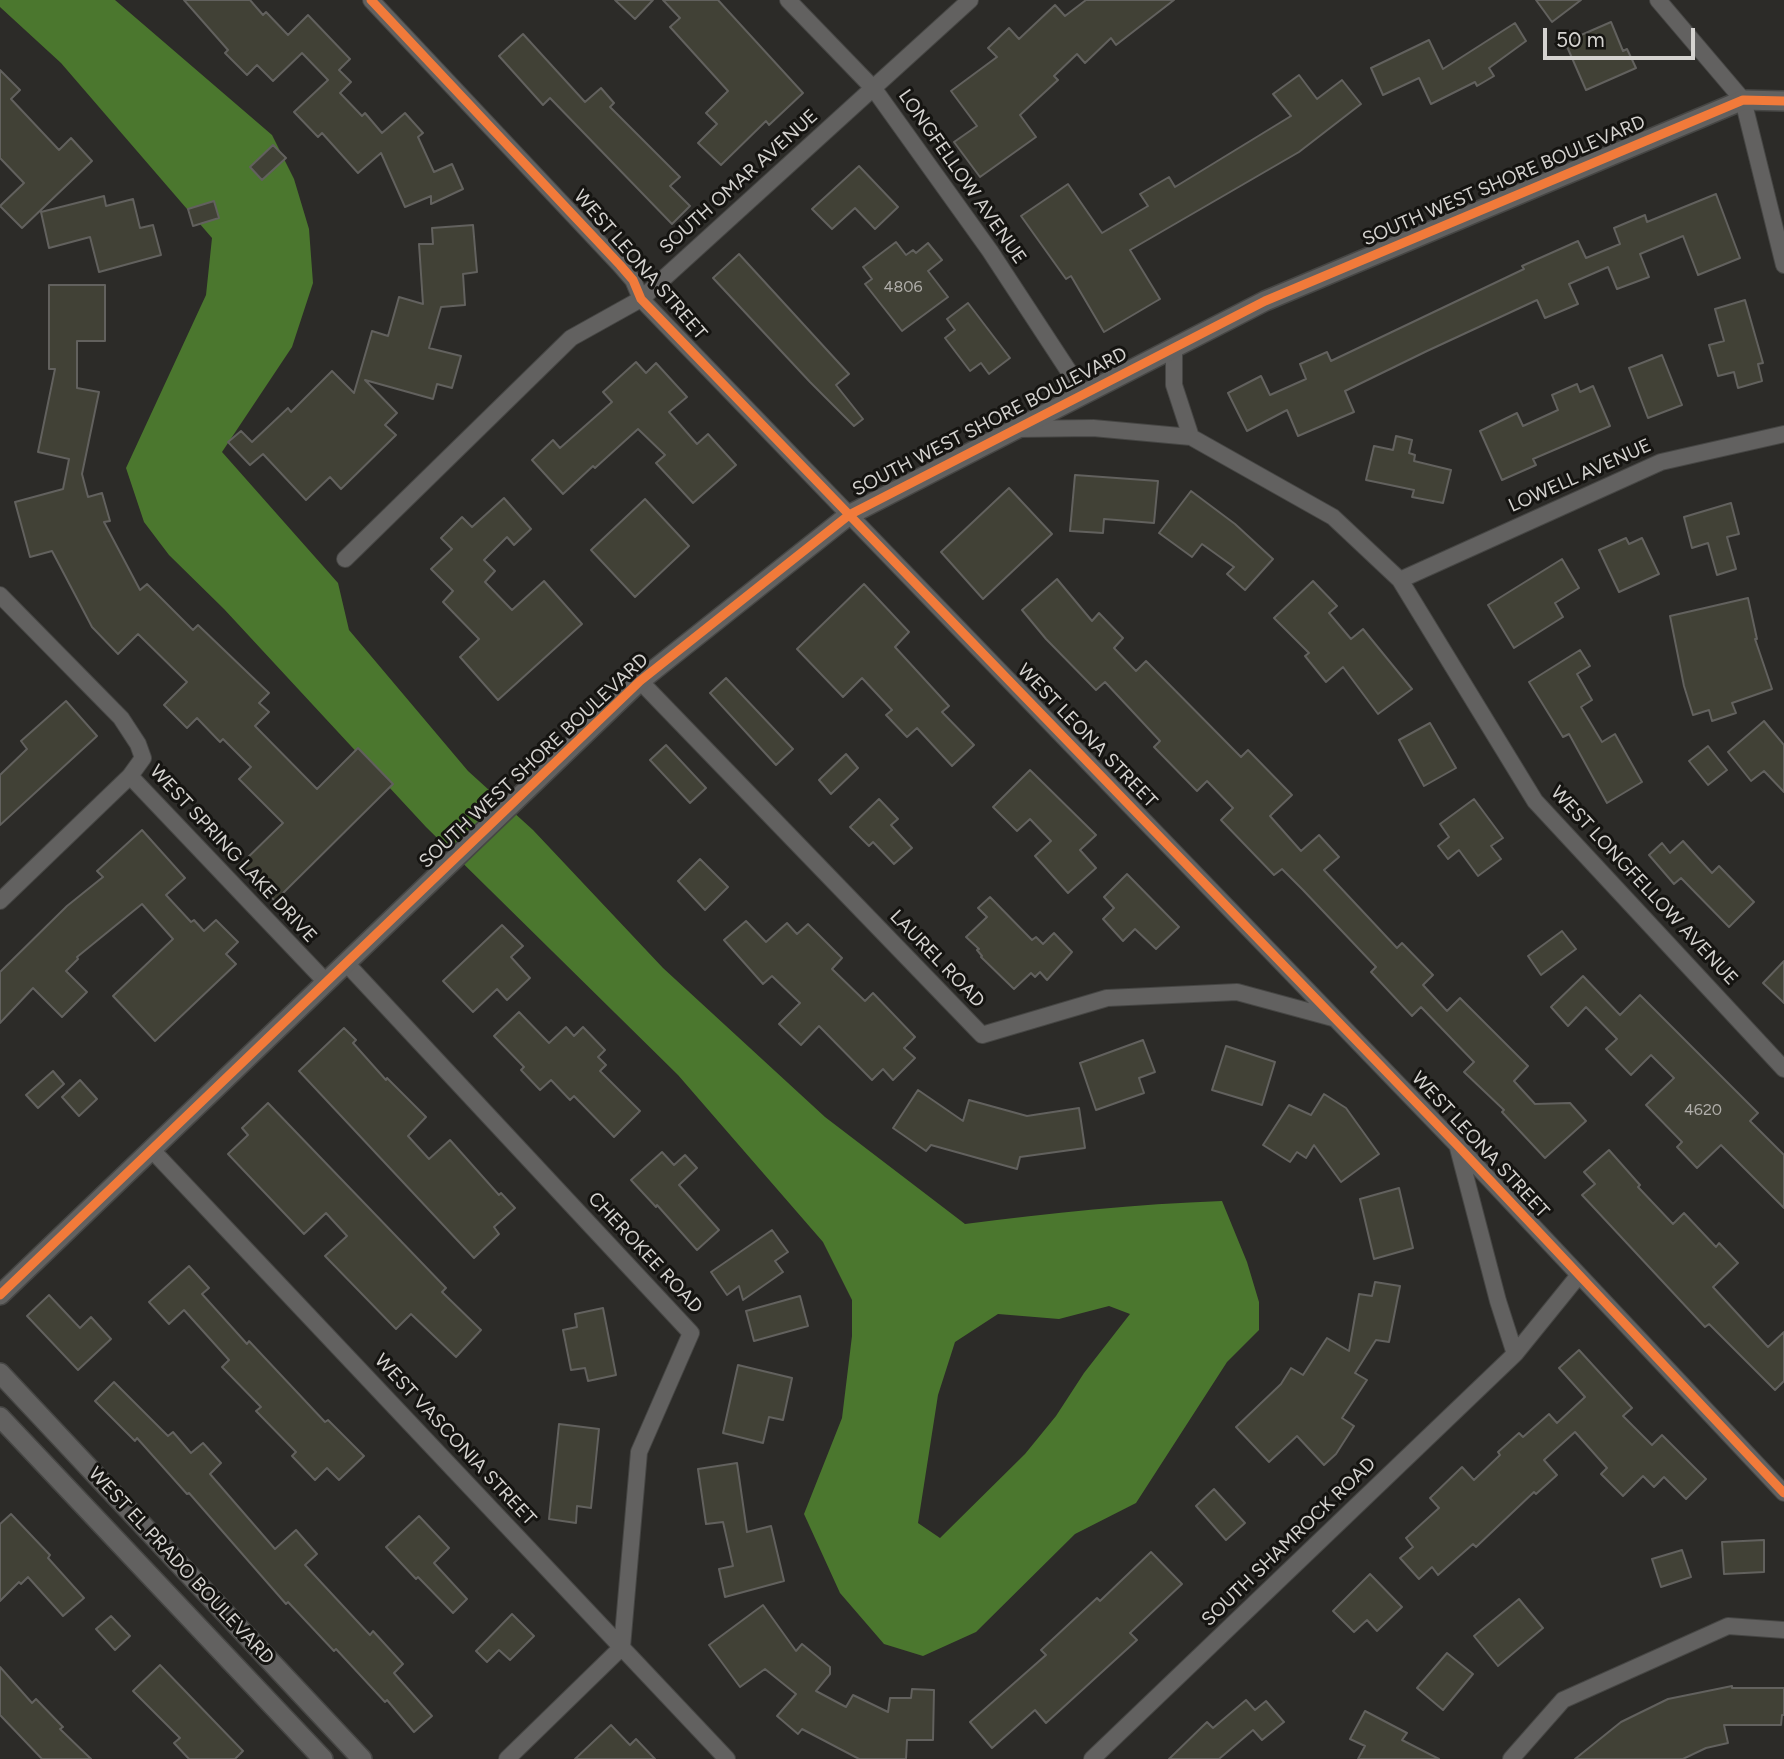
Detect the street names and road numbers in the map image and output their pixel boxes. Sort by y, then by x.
street label: LONGFELLOW AVENUE [893,85,1031,269]
street label: SOUTH OMAR AVENUE [655,105,823,259]
street label: SOUTH WEST SHORE BOULEVARD [1359,111,1649,251]
street label: WEST LEONA STREET [569,185,711,345]
street label: SOUTH WEST SHORE BOULEVARD [849,343,1131,501]
street label: LOWELL AVENUE [1505,434,1655,518]
street label: SOUTH WEST SHORE BOULEVARD [415,649,653,873]
street label: WEST LEONA STREET [1012,659,1162,813]
street label: WEST SPRING LAKE DRIVE [145,760,321,948]
street label: WEST LONGFELLOW AVENUE [1546,782,1742,990]
street label: LAUREL ROAD [885,906,989,1012]
street label: WEST LEONA STREET [1406,1067,1554,1223]
street label: CHEROKEE ROAD [583,1188,707,1318]
street label: WEST VASCONIA STREET [370,1350,540,1530]
street label: SOUTH SHAMROCK ROAD [1197,1453,1381,1631]
street label: WEST EL PRADO BOULEVARD [83,1463,279,1669]

